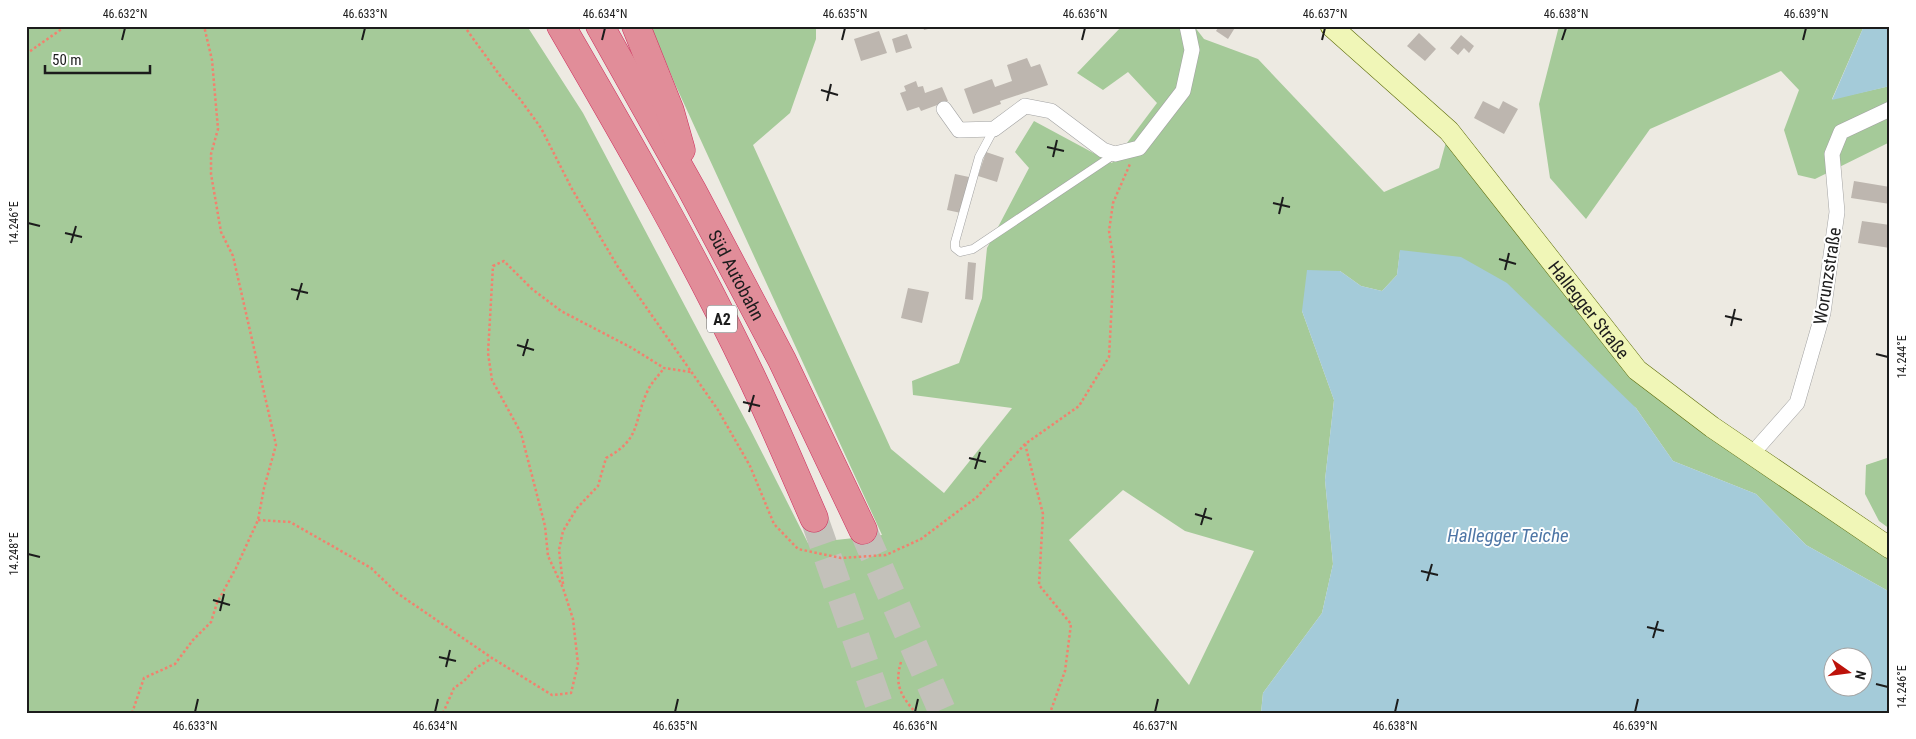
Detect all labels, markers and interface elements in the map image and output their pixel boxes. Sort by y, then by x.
text: 46.632°N [103,7,147,21]
text: 46.633°N [343,7,387,21]
text: 46.634°N [583,7,627,21]
text: 46.635°N [823,7,867,21]
text: 46.636°N [1063,7,1107,21]
text: 46.637°N [1303,7,1347,21]
text: 46.638°N [1544,7,1588,21]
text: 46.639°N [1784,7,1828,21]
scale bar [45,42,150,74]
text: 50 m [52,51,82,69]
text: 14.246°E [7,201,21,245]
street label: Süd Autobahn [704,226,769,324]
street label: Worunzstraße [1809,226,1845,326]
street label: Hallegger Straße [1544,256,1634,363]
road number: A2 [707,306,737,332]
text: 14.244°E [1895,335,1909,379]
water label: Hallegger Teiche [1447,524,1569,547]
text: 14.248°E [7,532,21,576]
north arrow [1824,646,1874,696]
text: 14.246°E [1895,665,1909,709]
text: N [1852,669,1869,681]
text: 46.633°N [173,719,217,733]
text: 46.634°N [413,719,457,733]
text: 46.635°N [653,719,697,733]
text: 46.636°N [893,719,937,733]
text: 46.637°N [1133,719,1177,733]
text: 46.638°N [1373,719,1417,733]
text: 46.639°N [1613,719,1657,733]

